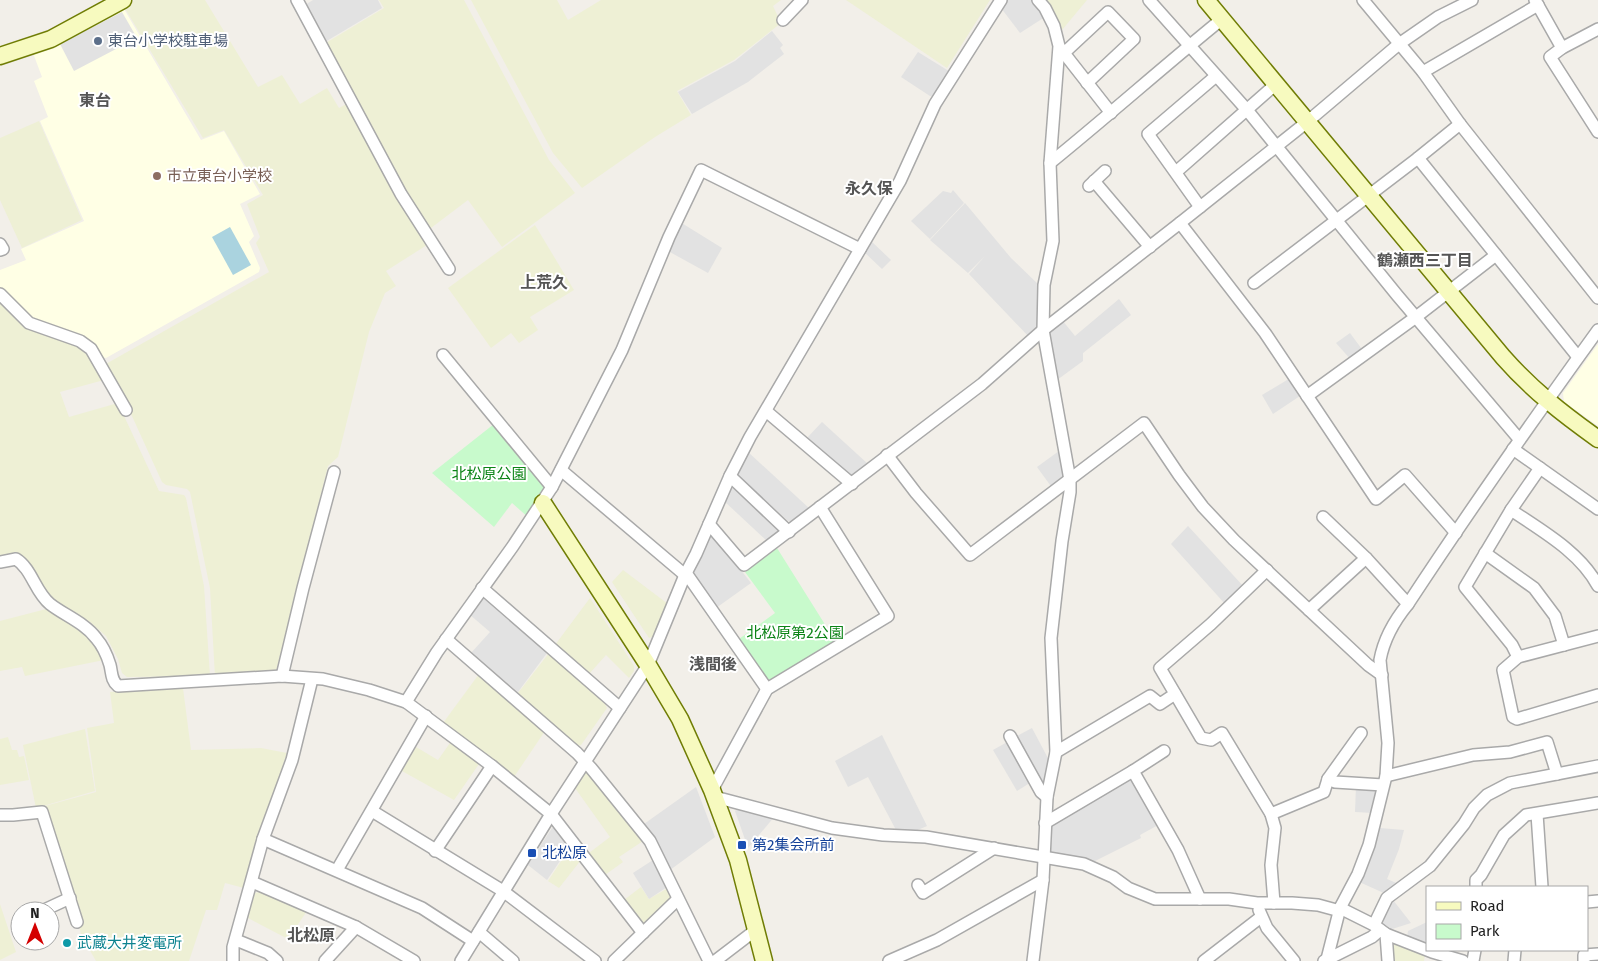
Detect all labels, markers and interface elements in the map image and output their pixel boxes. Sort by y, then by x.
place label: 東台小学校駐車場 [108,32,228,50]
marker: 東台小学校駐車場 [92,35,104,47]
district label: 東台 [79,91,111,110]
place label: 市立東台小学校 [167,167,272,185]
marker: 市立東台小学校 [151,170,163,182]
district label: 永久保 [845,179,893,198]
district label: 鶴瀬西三丁目 [1377,251,1473,270]
district label: 上荒久 [520,273,568,292]
park label: 北松原公園 [451,465,527,483]
park label: 北松原第2公園 [746,624,844,642]
district label: 浅間後 [689,655,737,674]
place label: 第2集会所前 [752,836,834,854]
marker: 第2集会所前 [736,839,748,851]
place label: 北松原 [542,844,587,862]
marker: 北松原 [526,847,538,859]
legend [1426,886,1588,951]
text: Road [1470,897,1505,915]
north arrow [10,901,60,951]
text: N [30,905,40,922]
text: Park [1470,922,1500,940]
district label: 北松原 [287,926,335,945]
place label: 武蔵大井変電所 [77,934,182,952]
marker: 武蔵大井変電所 [61,937,73,949]

